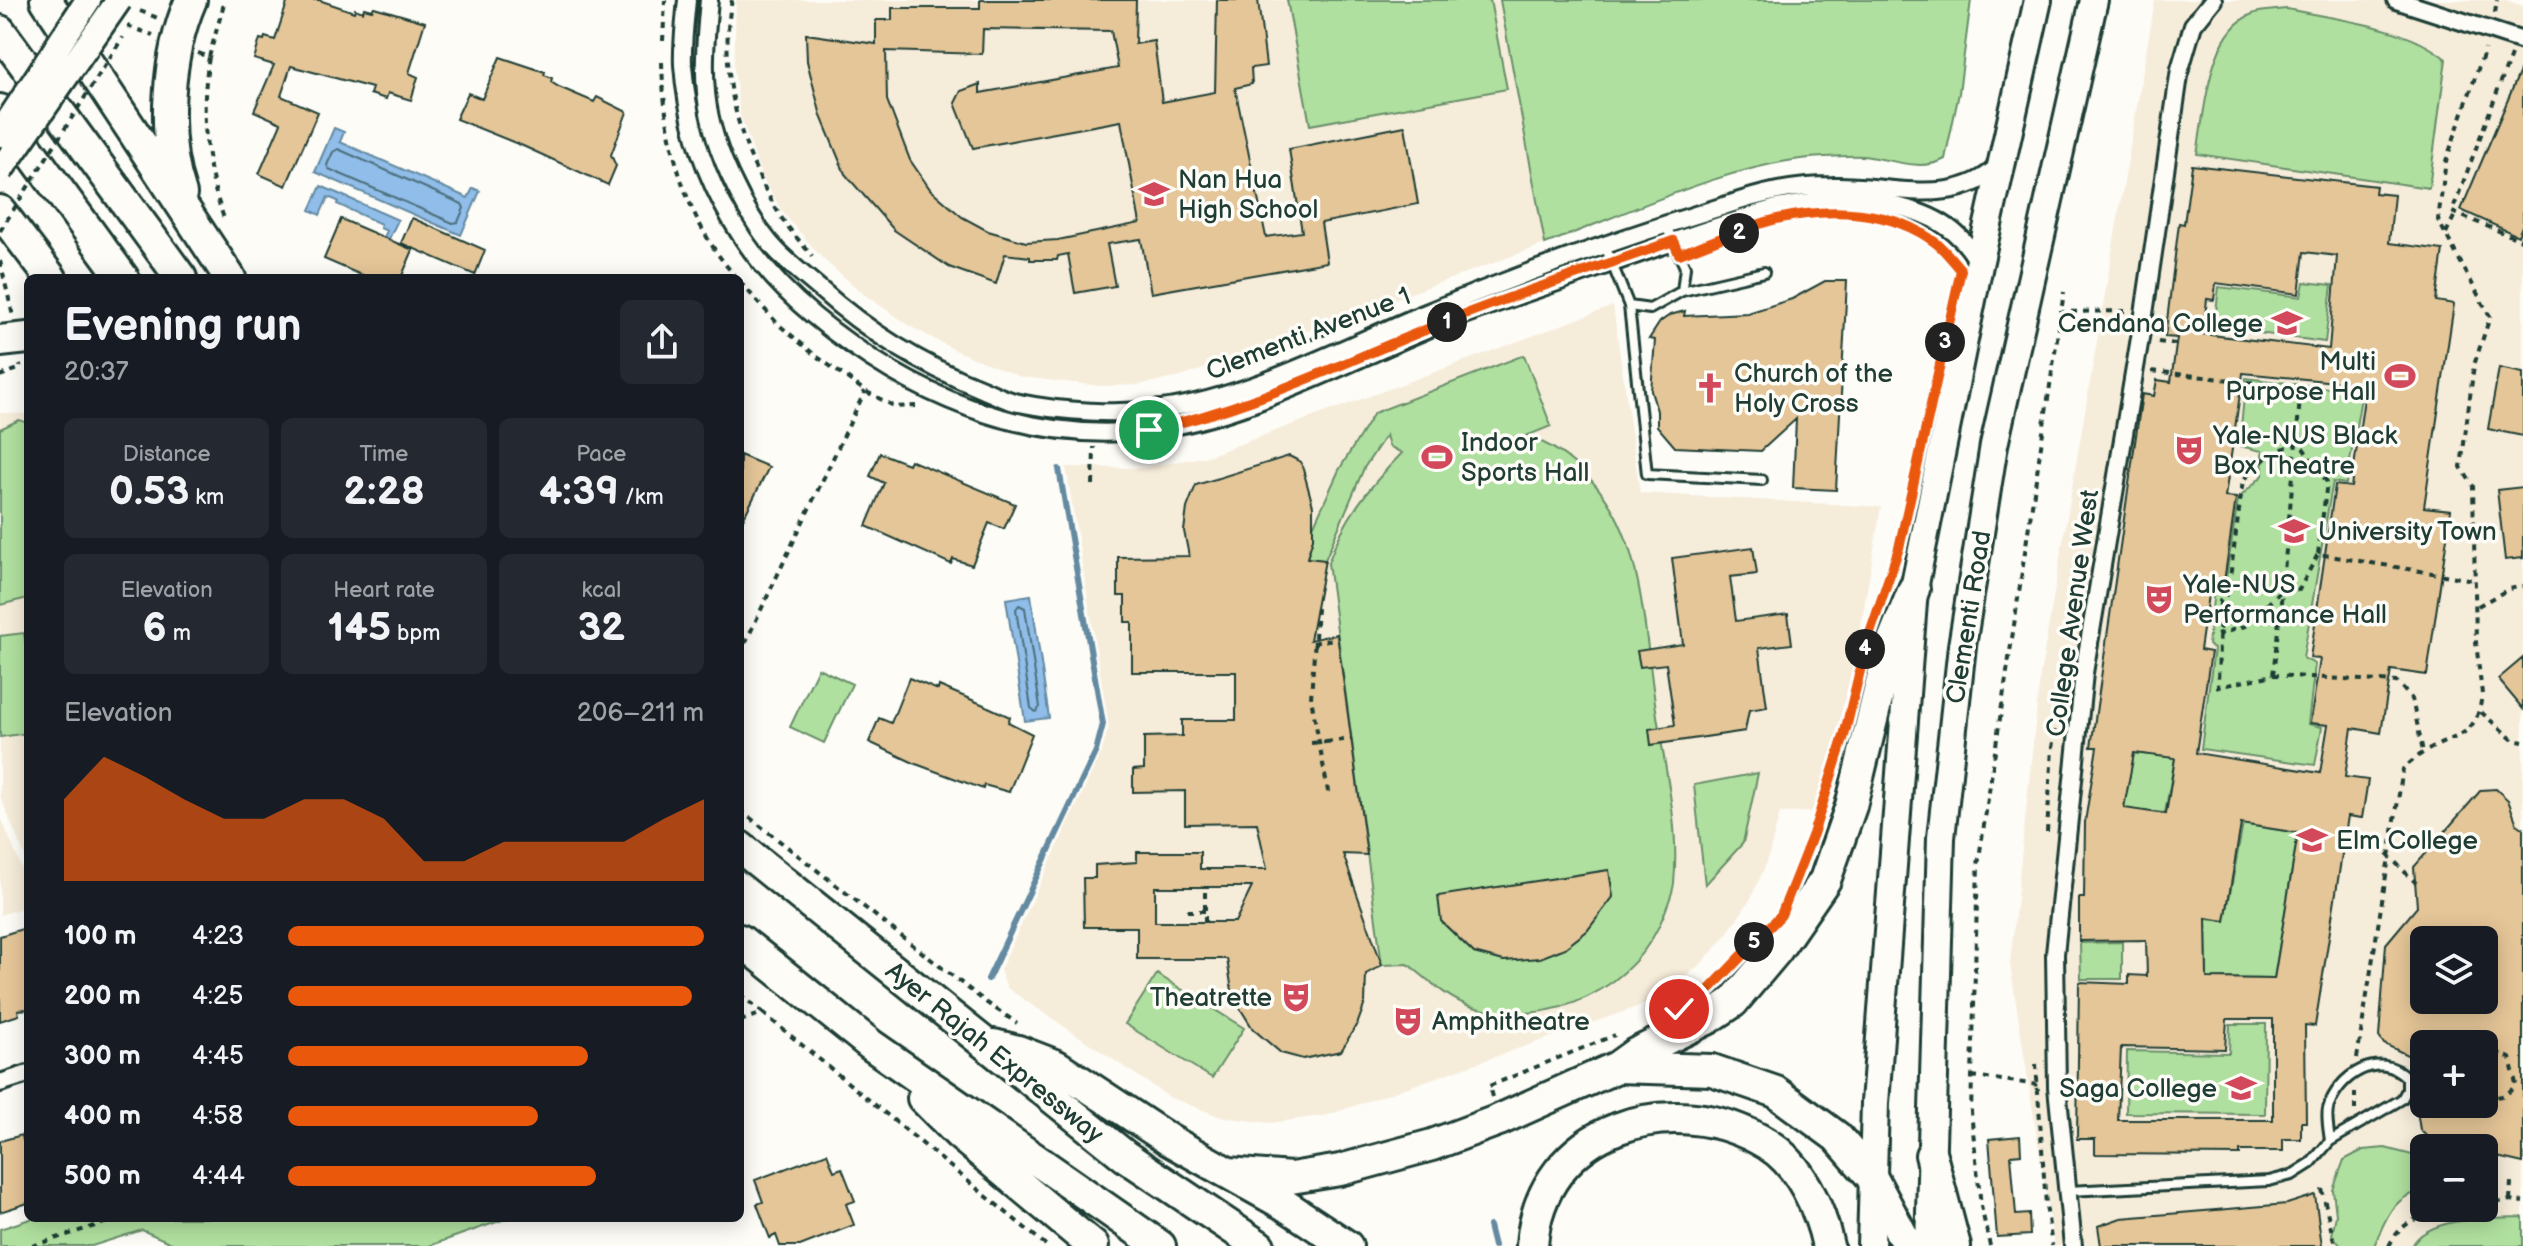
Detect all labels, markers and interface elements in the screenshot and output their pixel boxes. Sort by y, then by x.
place label: Nan Hua High School [1178,165,1318,226]
school or university icon: Nan Hua High School [1137,177,1171,211]
pin: 2 [1719,213,1759,253]
text: 2 [1732,219,1746,246]
street label: Clementi Avenue 1 [1202,281,1415,388]
text: Evening run [64,300,301,353]
button: share [620,300,704,384]
pin: 1 [1427,302,1467,342]
school or university icon: Cendana College [2270,306,2304,340]
text: 1 [1442,308,1452,335]
place label: Cendana College [2058,309,2263,340]
pin: 3 [1925,322,1965,362]
text: 3 [1939,328,1951,355]
place label: Multi Purpose Hall [2225,347,2376,408]
text: 20:37 [64,357,129,388]
place label: Church of the Holy Cross [1734,359,1893,420]
sports icon: Multi Purpose Hall [2383,359,2417,393]
church icon: Church of the Holy Cross [1693,371,1727,405]
pin [1115,396,1183,464]
icon: arrive [1127,408,1171,452]
place label: Yale-NUS Black Box Theatre [2212,421,2398,482]
place label: Indoor Sports Hall [1461,428,1589,489]
theatre icon: Yale-NUS Black Box Theatre [2172,433,2206,467]
sports icon: Indoor Sports Hall [1420,440,1454,474]
text: Distance [123,441,211,468]
text: Time [360,441,408,468]
text: Pace [576,441,626,468]
text: 0.53 [109,468,189,516]
text: 2:28 [343,468,425,516]
text: 4:39 [539,468,619,516]
text: km [189,484,224,511]
text: /km [619,484,664,511]
street label: College Avenue West [2041,488,2106,739]
school or university icon: University Town [2277,514,2311,548]
place label: University Town [2318,517,2497,548]
street label: Clementi Road [1940,528,1998,706]
place label: Yale-NUS Performance Hall [2182,570,2387,631]
text: Elevation [121,577,213,604]
text: Heart rate [333,577,435,604]
text: kcal [582,577,621,604]
theatre icon: Yale-NUS Performance Hall [2142,582,2176,616]
text: 6 [142,604,167,652]
text: 145 [328,604,391,652]
text: 32 [578,604,625,652]
text: m [167,620,191,647]
text: bpm [391,620,440,647]
pin: 4 [1845,629,1885,669]
text: 4 [1859,635,1871,662]
text: Elevation [64,698,172,729]
text: 206–211 m [577,698,704,729]
school or university icon: Elm College [2295,823,2329,857]
place label: Elm College [2336,826,2478,857]
text: 100 m [64,921,137,952]
text: 4:23 [192,921,244,952]
pin: 5 [1734,922,1774,962]
map controls [2410,926,2498,1222]
button: layers [2410,926,2498,1014]
text: 5 [1748,928,1760,955]
street label: Ayer Rajah Expressway [879,956,1109,1151]
pin [1645,975,1713,1043]
theatre icon: Theatrette [1279,980,1313,1014]
text: 200 m [64,981,141,1012]
text: 4:25 [192,981,243,1012]
place label: Theatrette [1150,983,1272,1014]
icon: check [1657,987,1701,1031]
theatre icon: Amphitheatre [1391,1004,1425,1038]
place label: Amphitheatre [1432,1007,1590,1038]
button: + [2410,1030,2498,1118]
text: 300 m [64,1041,141,1072]
text: 4:45 [192,1041,244,1072]
school or university icon: Saga College [2224,1071,2258,1105]
place label: Saga College [2059,1074,2217,1105]
text: 400 m [64,1101,141,1132]
text: 4:58 [192,1101,243,1132]
button: − [2410,1134,2498,1222]
text: 500 m [64,1161,141,1192]
text: 4:44 [192,1161,245,1192]

